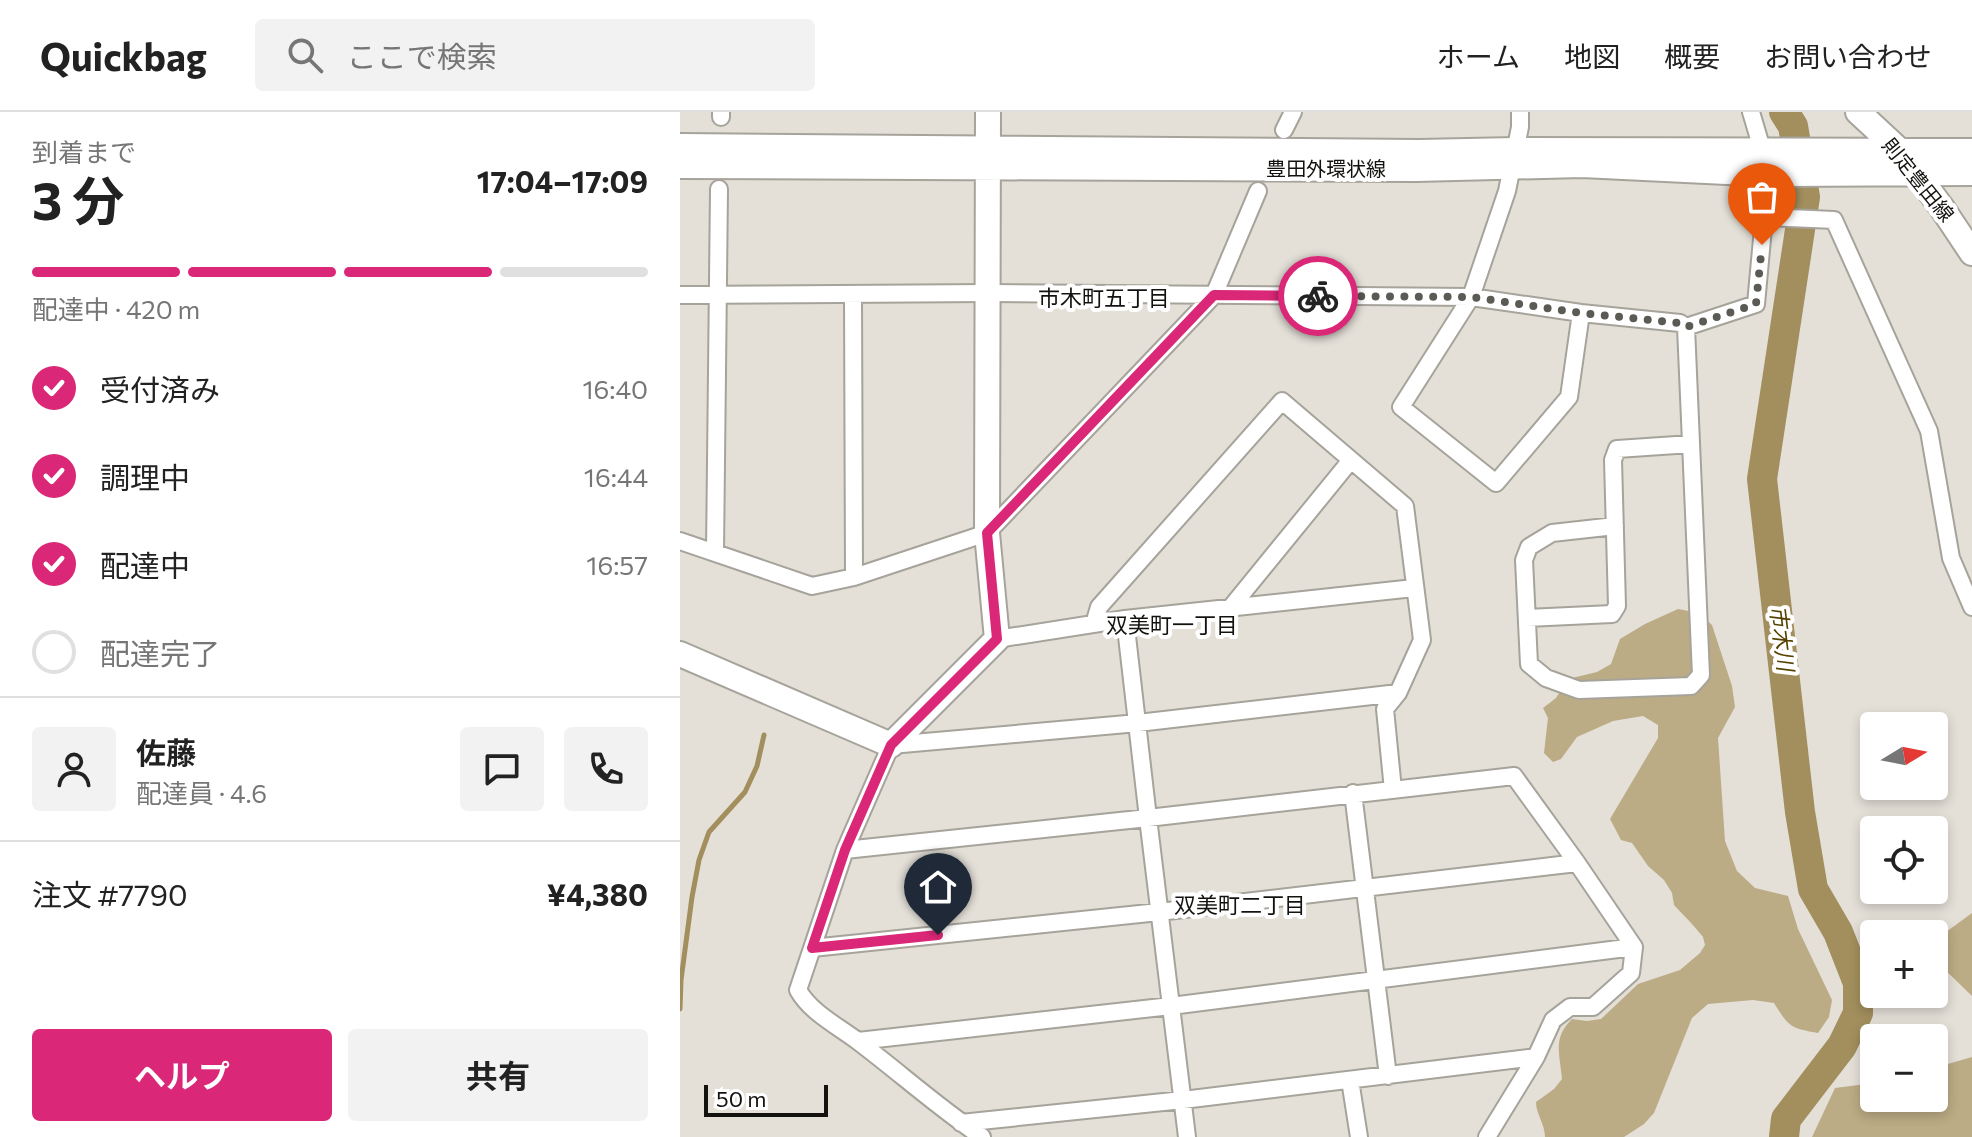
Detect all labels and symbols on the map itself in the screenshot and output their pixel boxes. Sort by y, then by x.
street label: 則定豊田線 [1878,133,1960,226]
street label: 豊田外環状線 [1266,156,1386,180]
pin [1728,163,1796,245]
courier [1278,256,1358,336]
district label: 市木町五丁目 [1038,284,1170,311]
water label: 市木川 [1765,604,1800,674]
district label: 双美町一丁目 [1106,611,1238,638]
north arrow [1860,712,1948,800]
pin [904,853,972,935]
district label: 双美町二丁目 [1174,891,1306,918]
scale bar [704,1081,828,1117]

